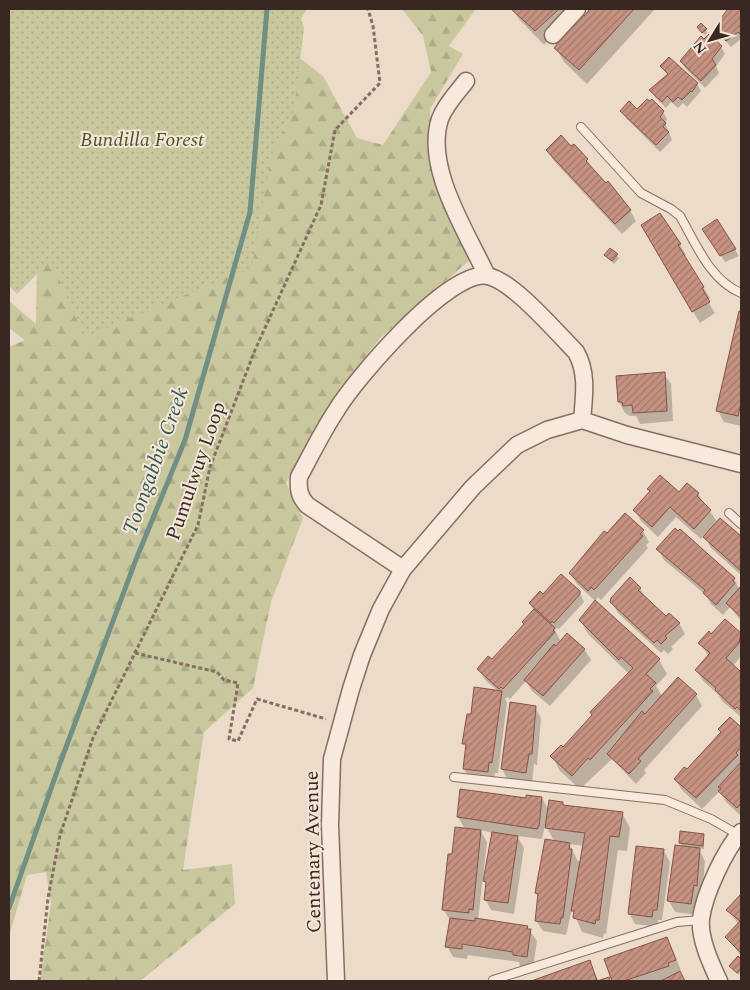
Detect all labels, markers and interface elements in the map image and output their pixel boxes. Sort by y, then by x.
north arrow [685,15,735,65]
text: N [688,37,712,58]
park label: Bundilla Forest [80,125,205,155]
water label: Toongabbie Creek [115,383,198,539]
street label: Pumulwuy Loop [158,398,234,544]
street label: Centenary Avenue [297,771,329,933]

